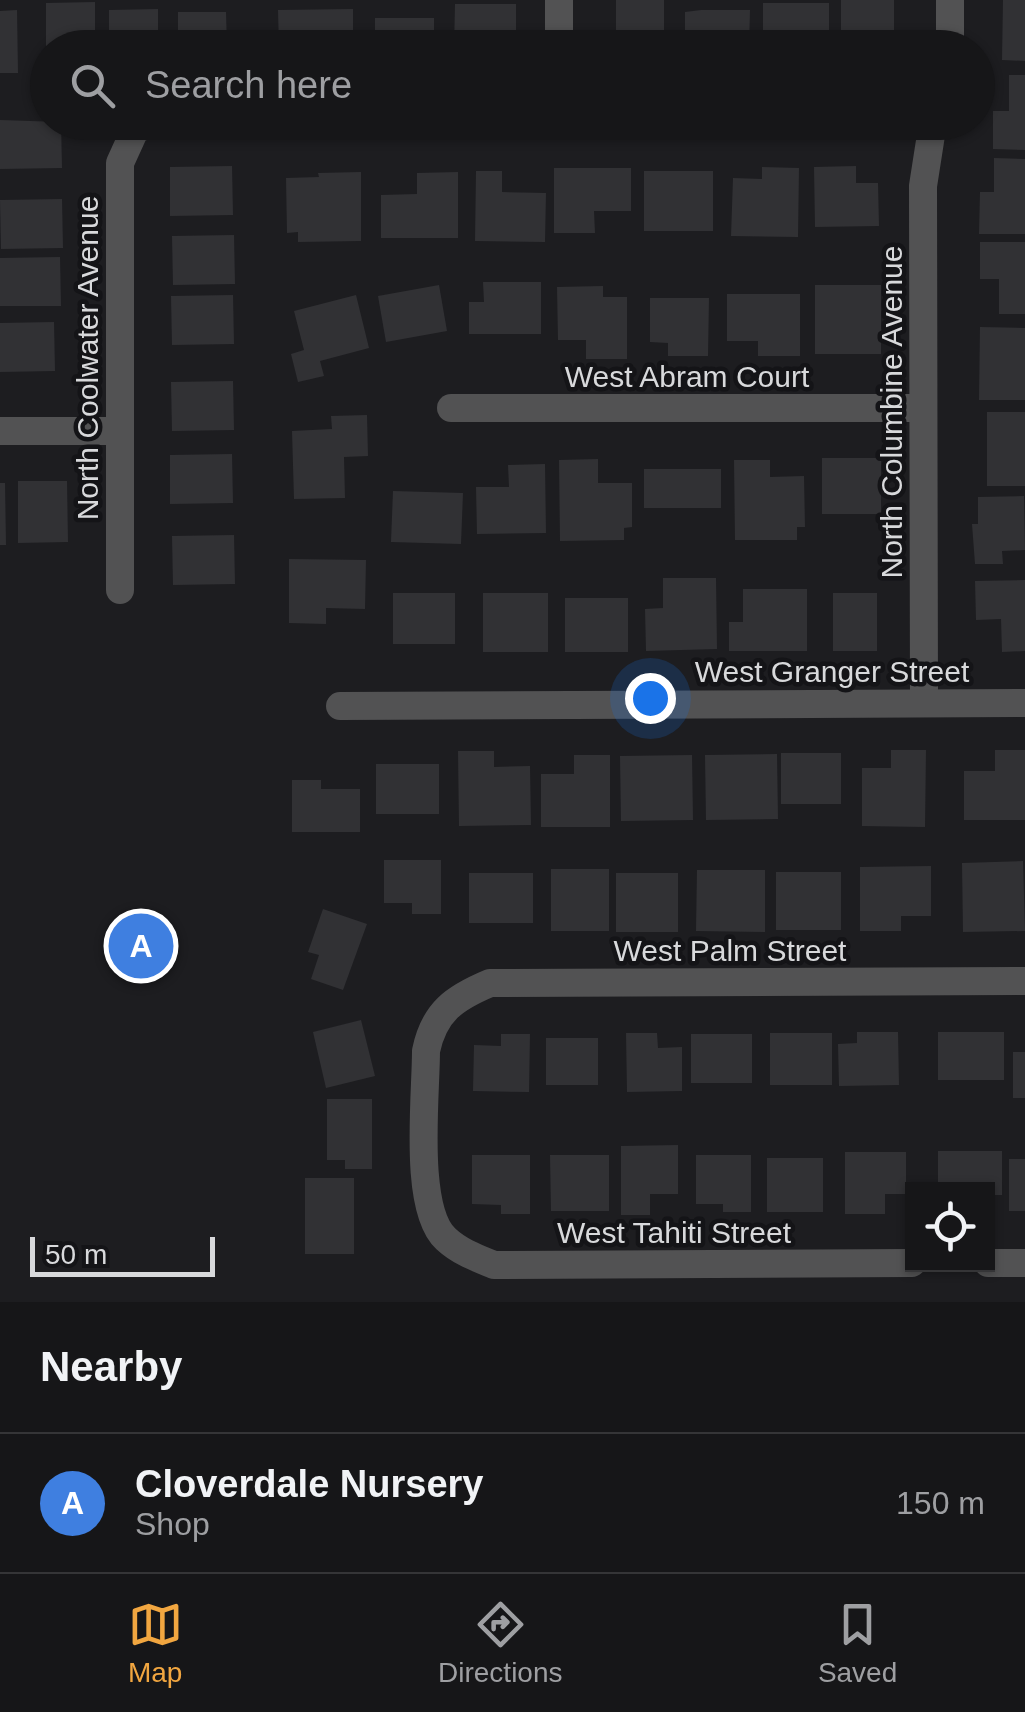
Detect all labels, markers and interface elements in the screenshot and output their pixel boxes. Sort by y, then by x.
search box [30,30,995,140]
icon: search [65,58,120,113]
text: Search here [145,64,352,106]
street label: North Coolwater Avenue [71,196,104,520]
street label: North Columbine Avenue [875,246,908,579]
street label: West Abram Court [565,360,810,393]
street label: West Granger Street [695,655,970,688]
your location [625,673,676,724]
pin: A [108,908,174,984]
street label: West Palm Street [614,934,847,967]
map controls [905,1182,995,1272]
button: locate [905,1182,995,1272]
street label: West Tahiti Street [557,1216,792,1249]
scale bar [30,1232,215,1276]
text: 50 m [45,1239,107,1270]
text: Nearby [40,1343,182,1390]
text: Cloverdale Nursery [135,1463,484,1505]
text: A [61,1485,84,1521]
text: 150 m [896,1485,985,1521]
text: Shop [135,1506,210,1542]
tab: Map [128,1597,183,1689]
tab: Directions [438,1597,563,1689]
tab: Saved [818,1597,897,1689]

